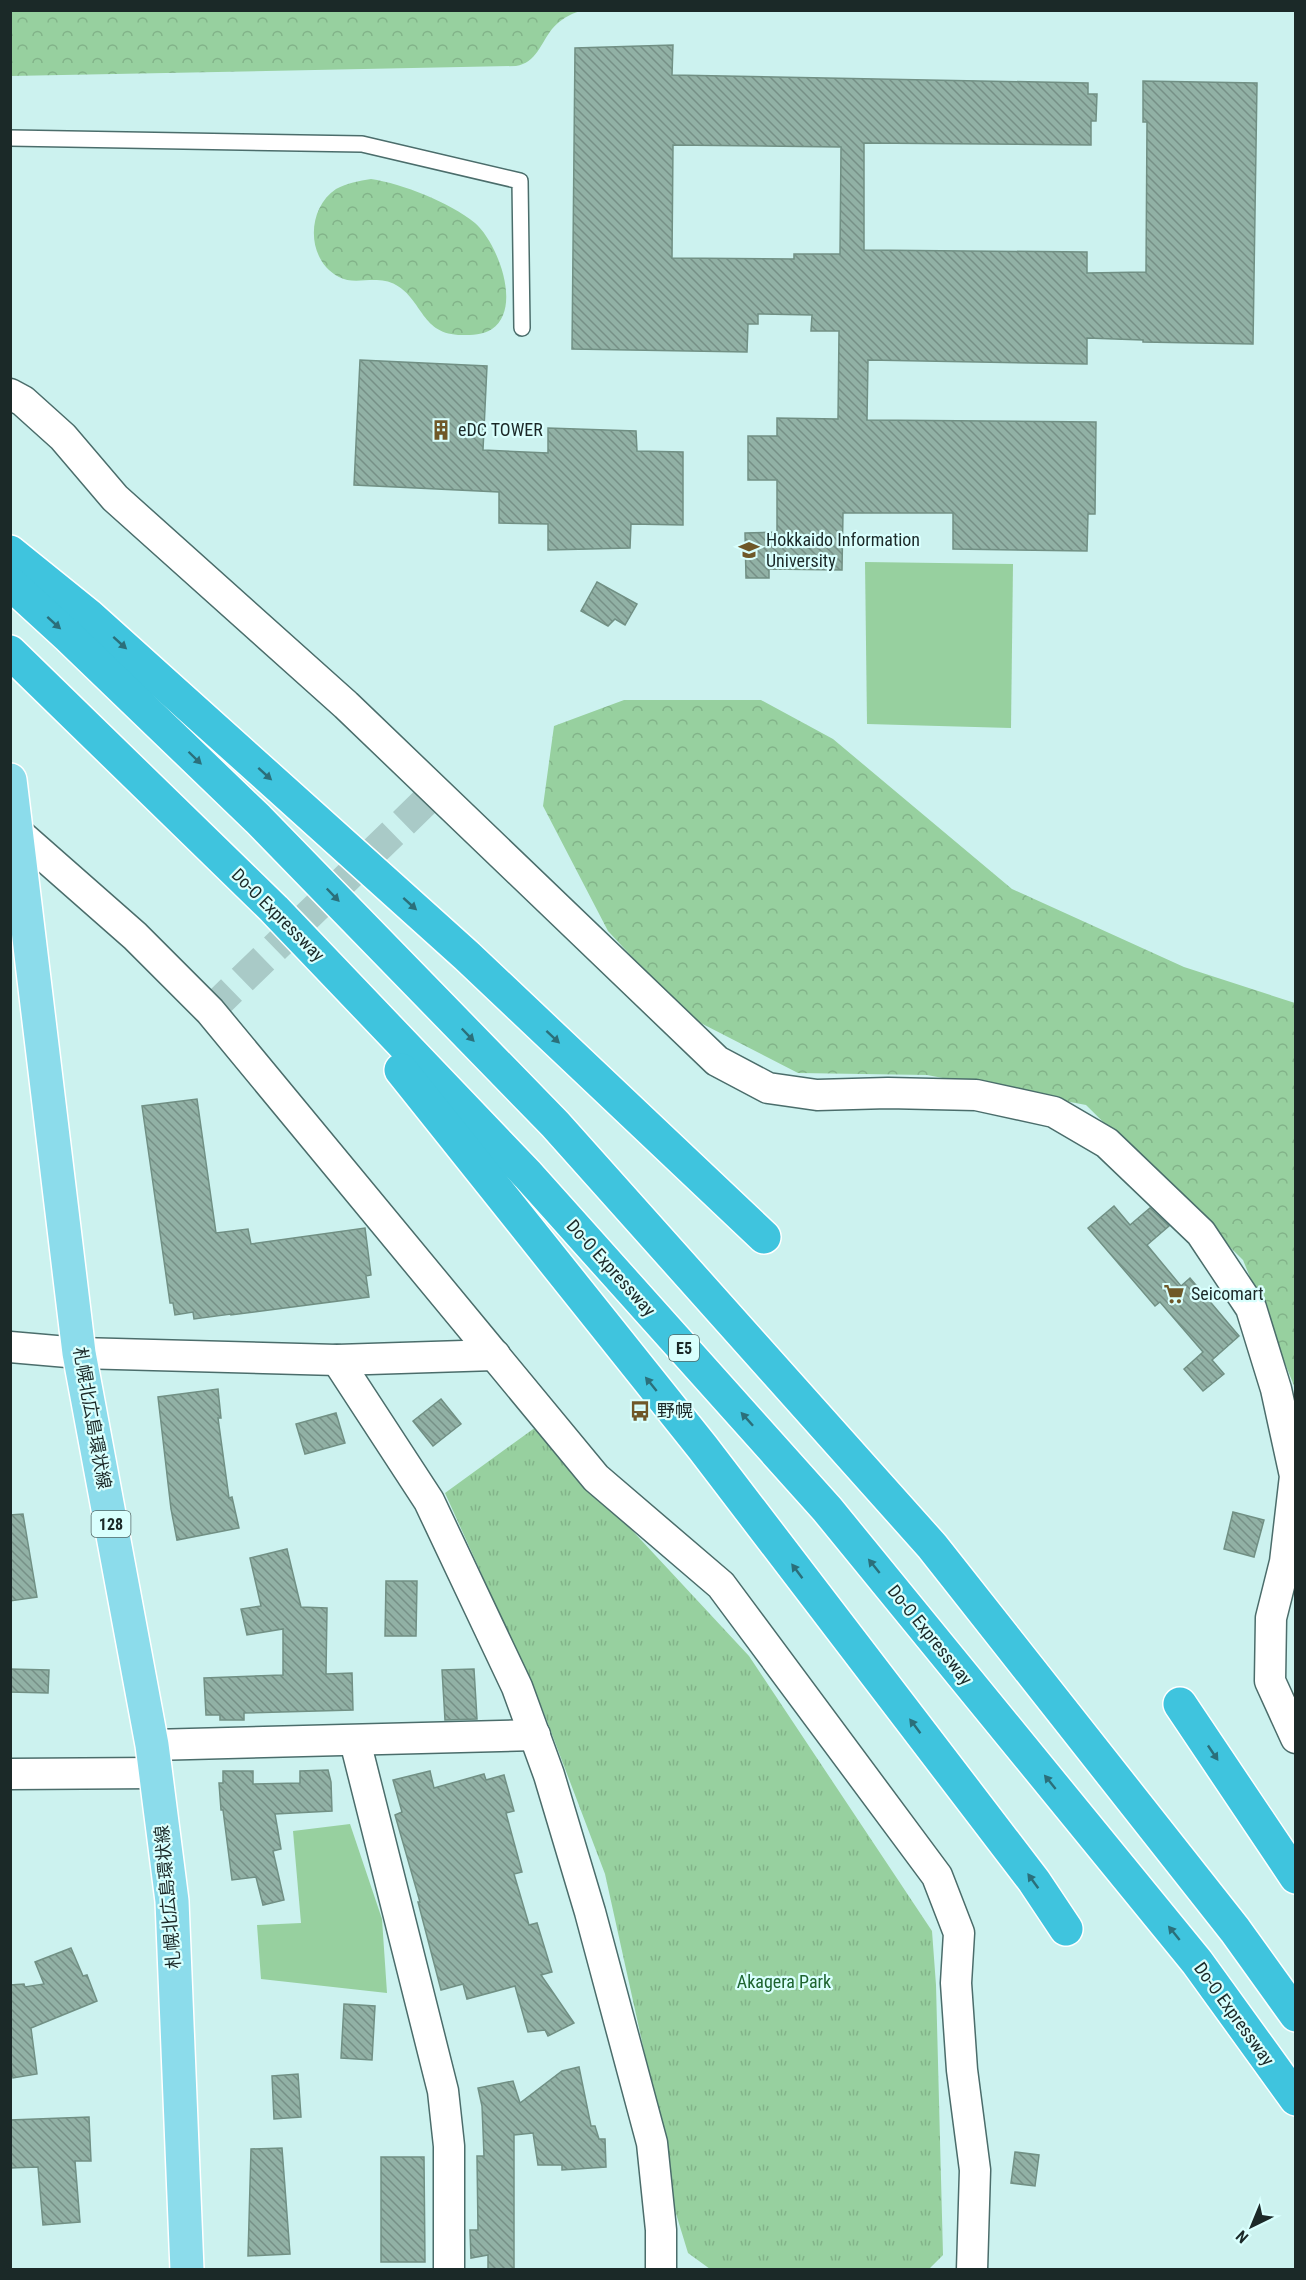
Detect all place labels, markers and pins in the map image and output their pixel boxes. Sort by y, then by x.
building icon: eDC TOWER [429,418,453,442]
place label: eDC TOWER [458,419,543,440]
place label: Hokkaido Information University [766,529,920,571]
school or university icon: Hokkaido Information University [737,538,761,562]
supermarket icon: Seicomart [1162,1282,1186,1306]
place label: Seicomart [1191,1283,1264,1304]
bus stop icon: 野幌 [628,1399,652,1423]
place label: 野幌 [657,1400,693,1421]

